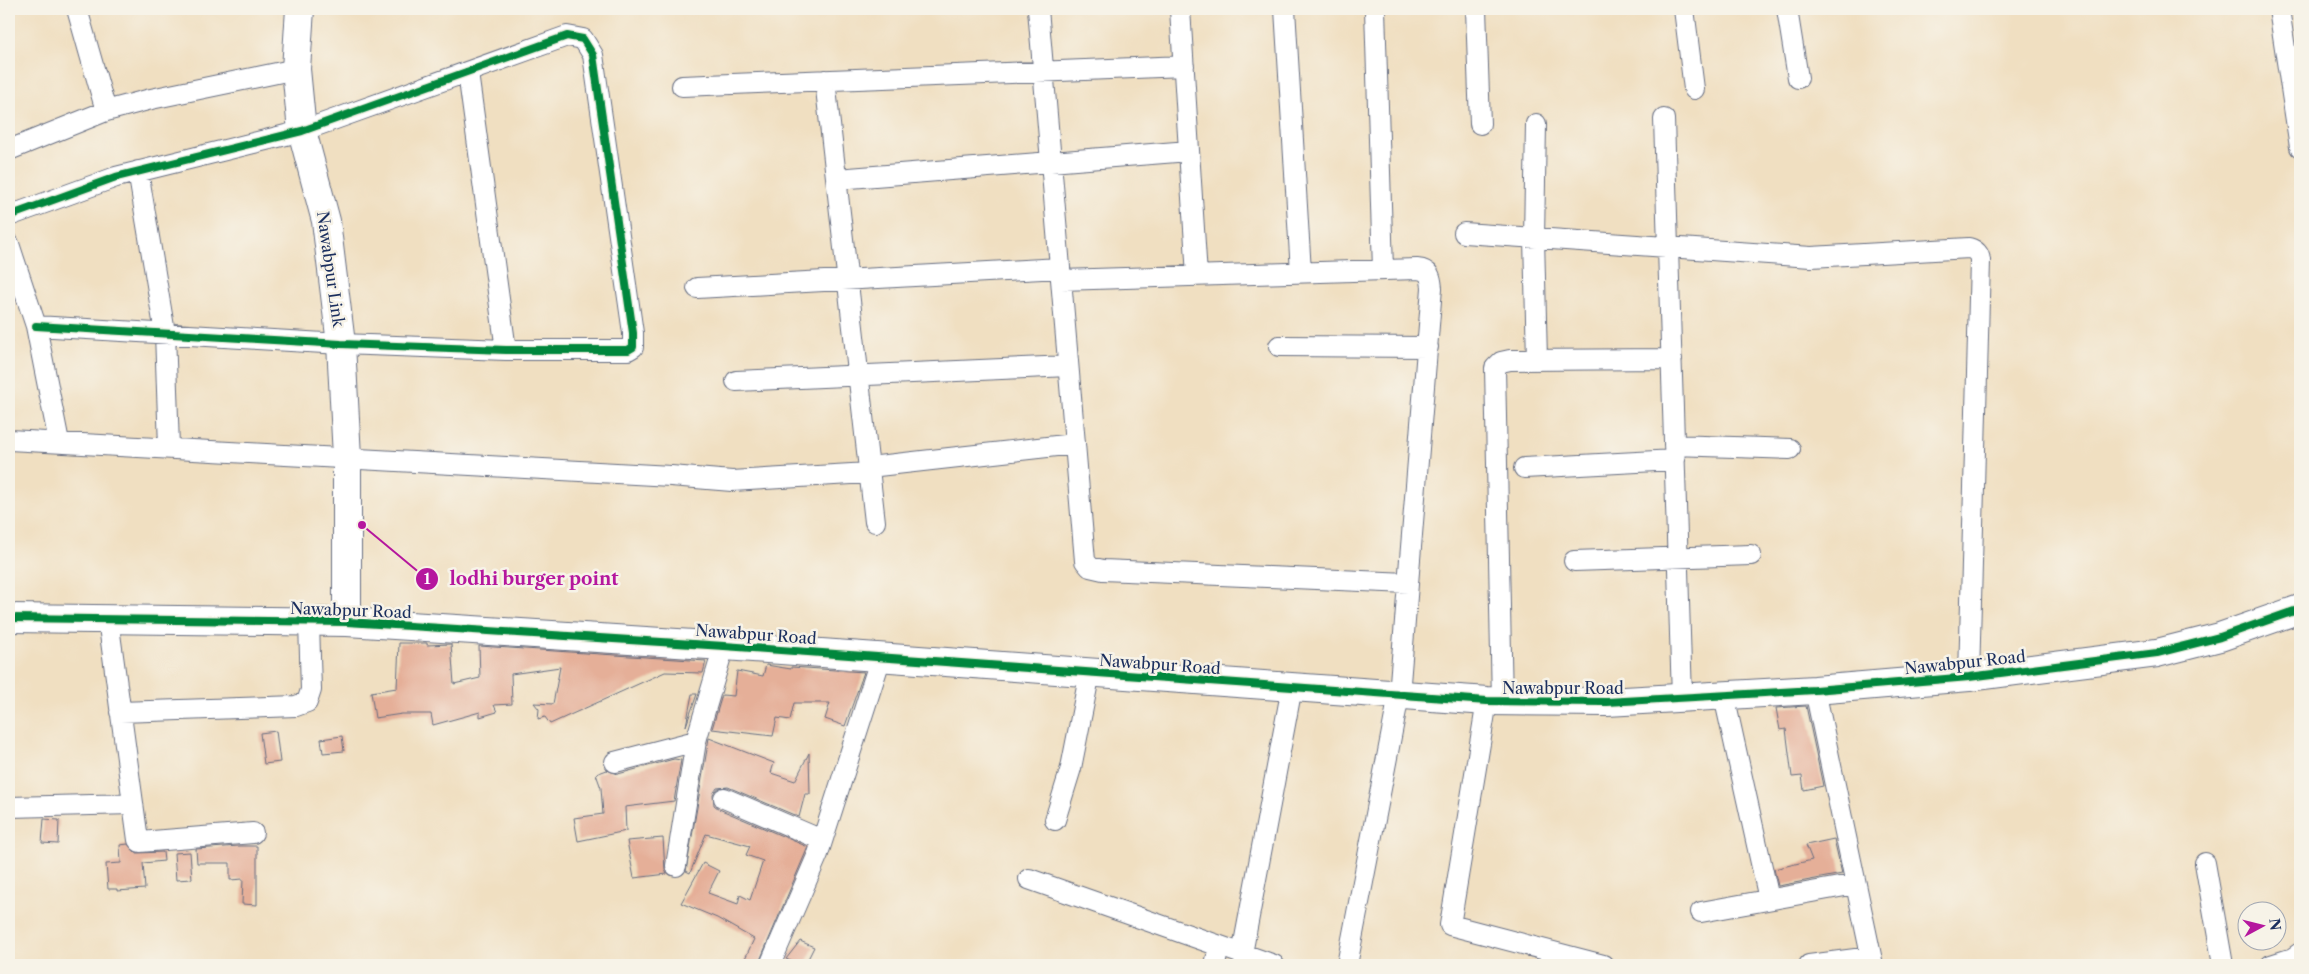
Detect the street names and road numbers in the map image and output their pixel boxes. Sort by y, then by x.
street label: Nawabpur Link [313,210,349,329]
street label: Nawabpur Road [290,598,412,622]
street label: Nawabpur Road [695,620,818,648]
street label: Nawabpur Road [1903,646,2027,678]
street label: Nawabpur Road [1099,650,1222,678]
street label: Nawabpur Road [1502,678,1624,698]

